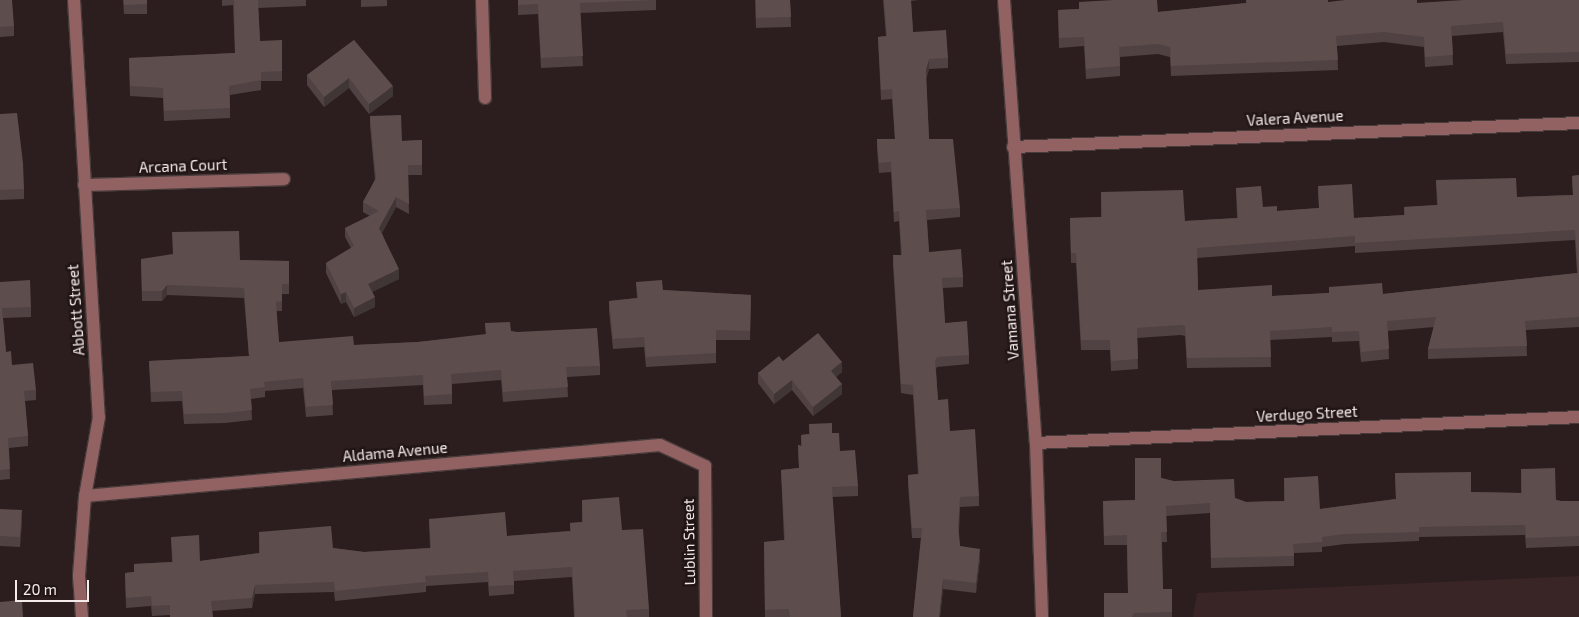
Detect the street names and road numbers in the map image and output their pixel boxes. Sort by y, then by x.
street label: Valera Avenue [1246,106,1344,130]
street label: Arcana Court [139,155,227,177]
street label: Vamana Street [998,259,1022,361]
street label: Abbott Street [64,264,88,356]
street label: Verdugo Street [1256,402,1358,426]
street label: Aldama Avenue [342,438,448,466]
street label: Lublin Street [679,498,699,586]

